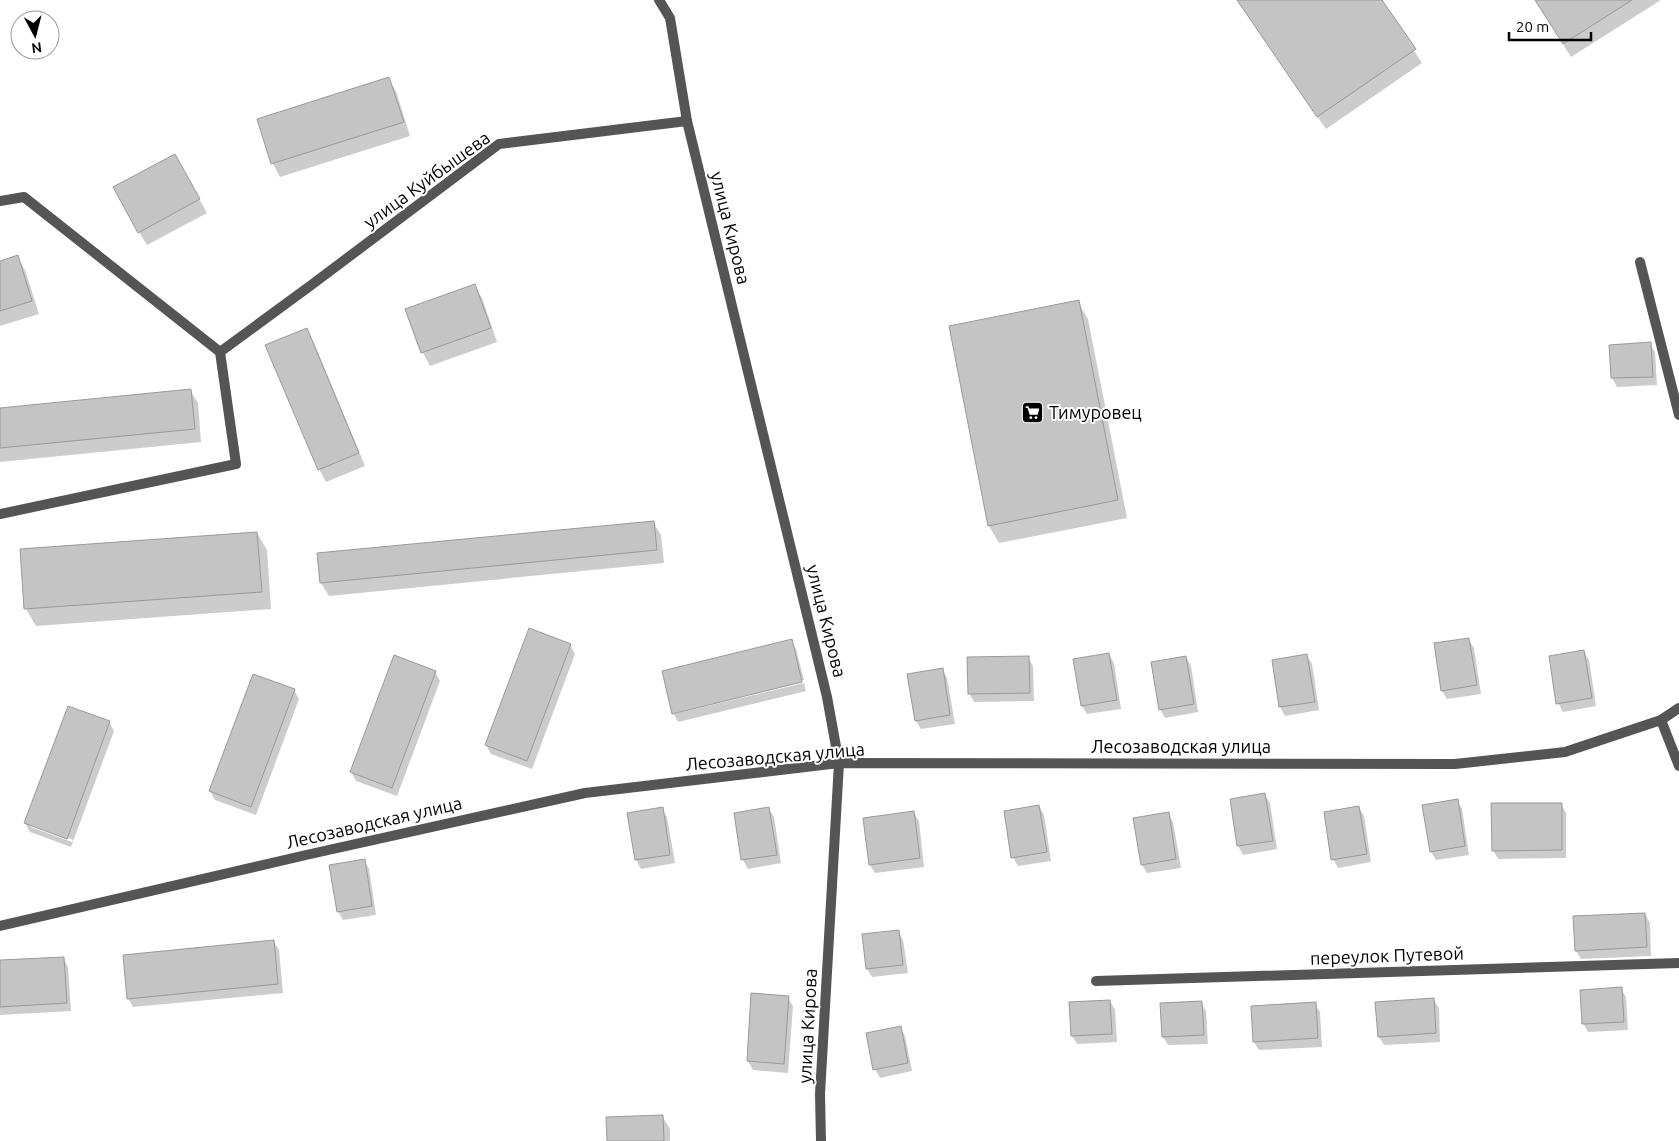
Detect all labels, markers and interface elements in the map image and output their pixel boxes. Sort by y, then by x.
north arrow [10,10,60,60]
scale bar [1509,10,1592,42]
text: 20 m [1516,18,1549,35]
text: N [30,39,43,56]
street label: улица Куйбышева [360,127,493,232]
street label: улица Кирова [707,169,755,286]
supermarket icon: Тимуровец [1021,401,1045,425]
place label: Тимуровец [1049,402,1142,422]
street label: улица Кирова [803,562,851,679]
street label: Лесозаводская улица [1091,736,1271,756]
street label: Лесозаводская улица [684,738,865,774]
street label: Лесозаводская улица [284,792,464,852]
street label: переулок Путевой [1310,942,1464,968]
street label: улица Кирова [794,968,820,1084]

